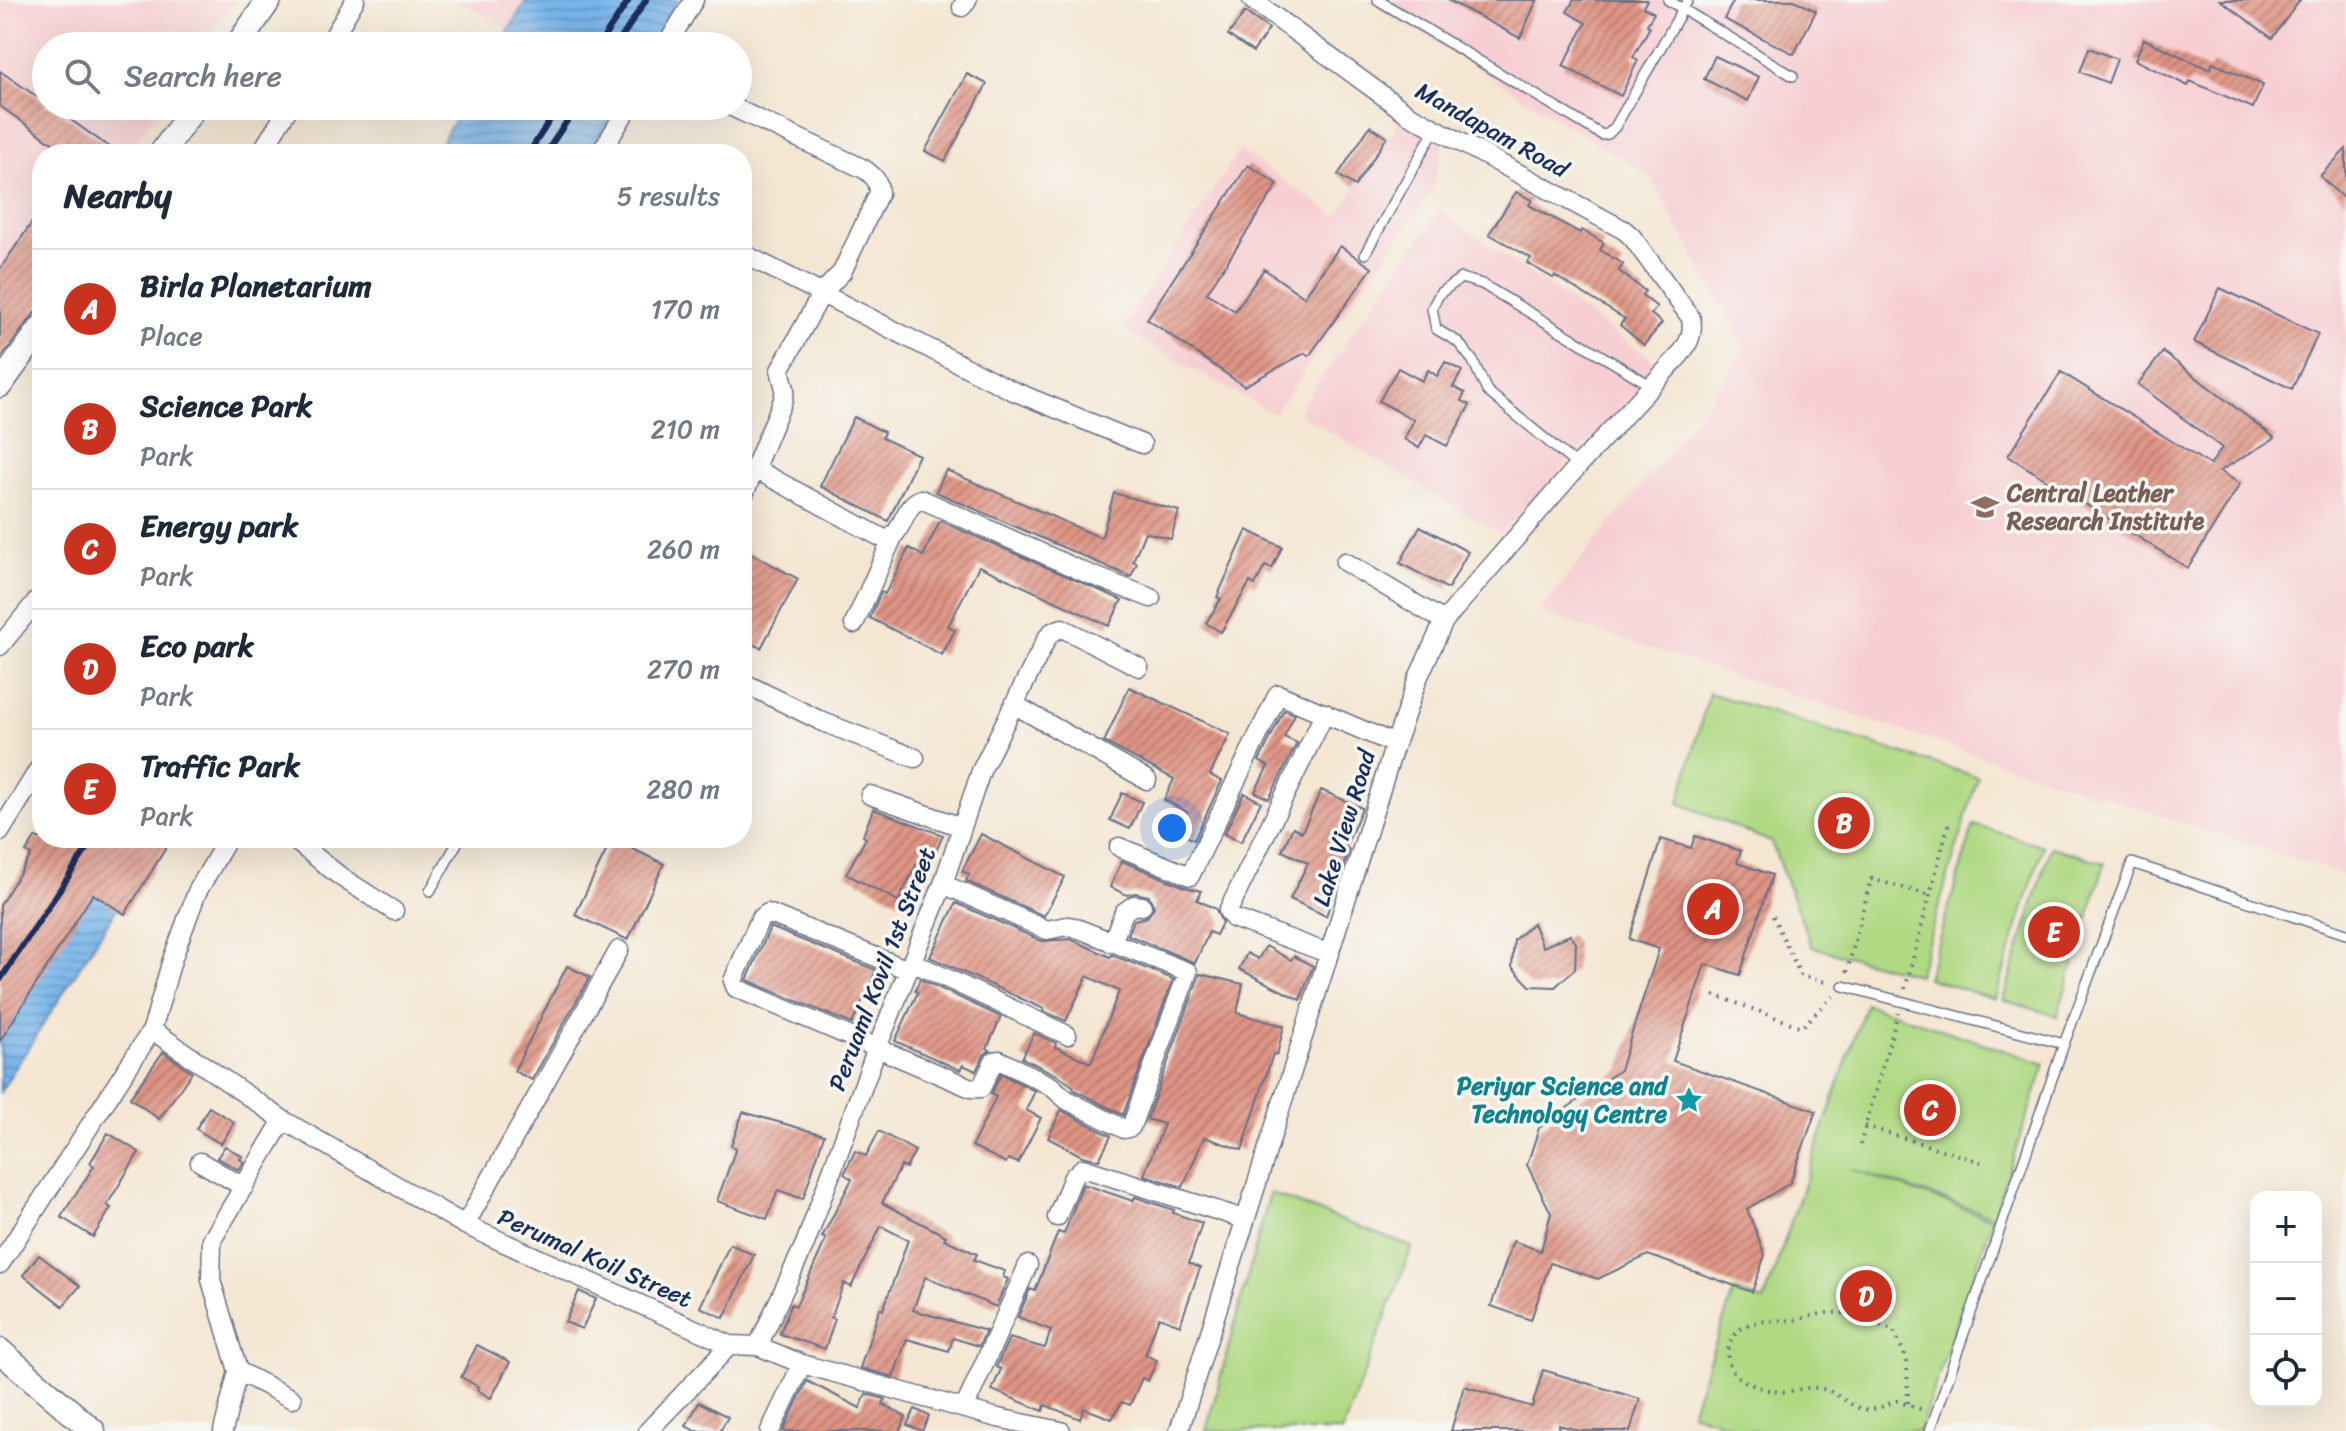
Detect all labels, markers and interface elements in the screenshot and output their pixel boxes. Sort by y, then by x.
search box [32,32,752,120]
text: Search here [124,49,282,103]
icon: search [60,54,104,98]
street label: Mandapam Road [1407,70,1578,190]
text: Nearby [64,166,172,226]
text: 5 results [617,173,720,219]
text: Birla Planetarium [140,259,372,313]
text: A [81,286,99,332]
text: 170 m [651,286,720,332]
text: Place [140,313,203,359]
text: Science Park [140,379,312,433]
text: B [82,406,98,452]
text: 210 m [651,406,720,452]
text: Park [140,433,193,479]
place label: Central Leather Research Institute [2006,472,2204,542]
school or university icon: Central Leather Research Institute [1970,492,2000,522]
text: Energy park [140,499,298,553]
text: C [82,526,98,572]
text: 260 m [647,526,720,572]
text: Park [140,553,193,599]
text: Eco park [140,619,254,673]
text: D [82,646,98,692]
text: 270 m [647,646,720,692]
text: Park [140,673,193,719]
text: Traffic Park [140,739,300,793]
street label: Lake View Road [1300,743,1388,911]
text: E [83,766,97,812]
text: 280 m [646,766,720,812]
text: Park [140,793,193,839]
pin: B [1818,793,1870,853]
your location [1152,808,1192,848]
street label: Peruaml Kovil 1st Street [816,841,948,1097]
pin: A [1687,879,1739,939]
pin: E [2028,902,2080,962]
place label: Periyar Science and Technology Centre [1457,1065,1669,1135]
pin: C [1904,1080,1956,1140]
place icon: Periyar Science and Technology Centre [1674,1085,1704,1115]
map controls [2250,1191,2322,1407]
button: + [2250,1191,2322,1263]
street label: Perumal Koil Street [491,1196,699,1320]
button: − [2250,1263,2322,1335]
pin: D [1840,1266,1892,1326]
button: locate [2250,1335,2322,1407]

